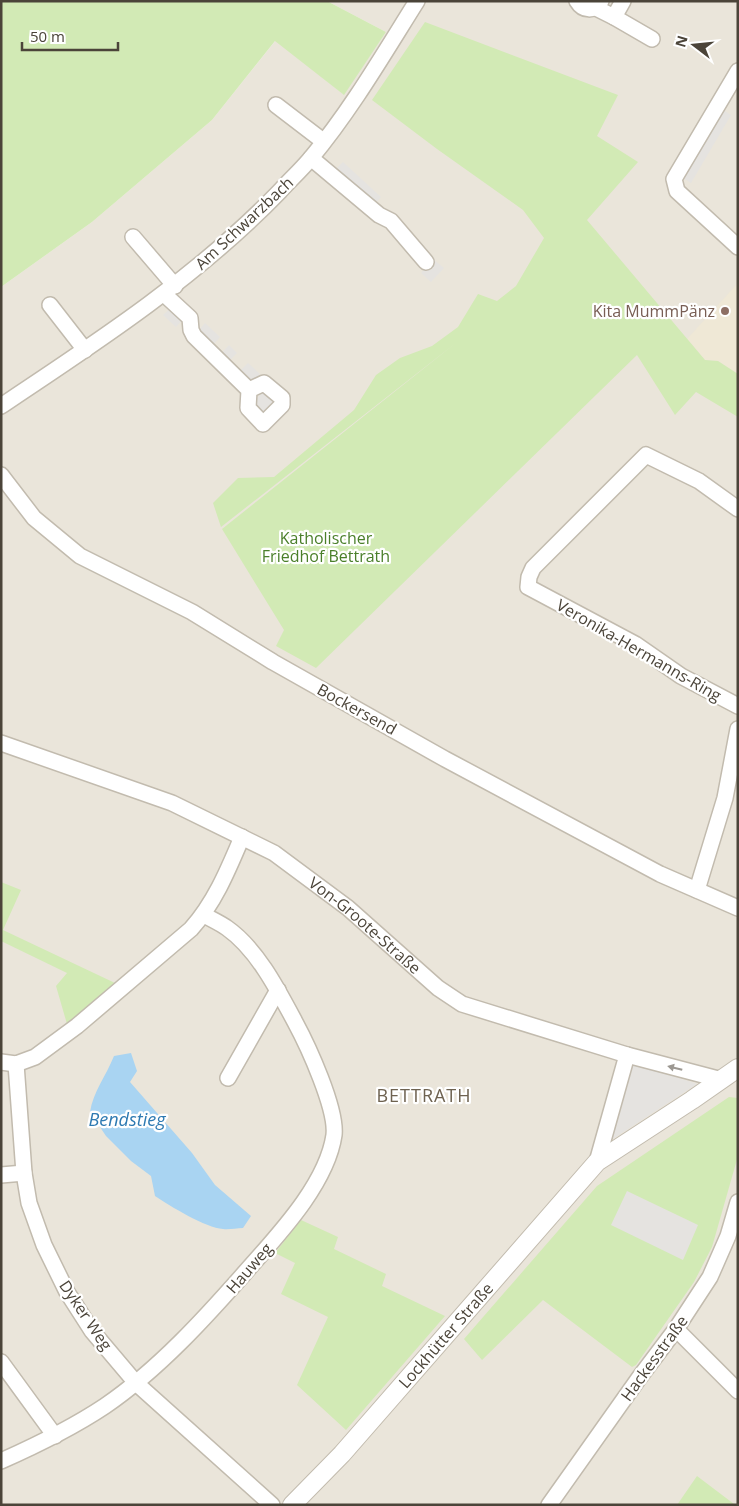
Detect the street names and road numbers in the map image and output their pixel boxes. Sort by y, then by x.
street label: Am Schwarzbach [190,172,298,274]
street label: Veronika-Hermanns-Ring [553,594,726,706]
street label: Bockersend [313,678,401,740]
street label: Von-Groote-Straße [304,872,426,979]
street label: Hauweg [221,1238,277,1298]
street label: Dyker Weg [54,1276,118,1355]
street label: Lockhütter Straße [393,1278,498,1393]
street label: Hackesstraße [615,1311,693,1405]

